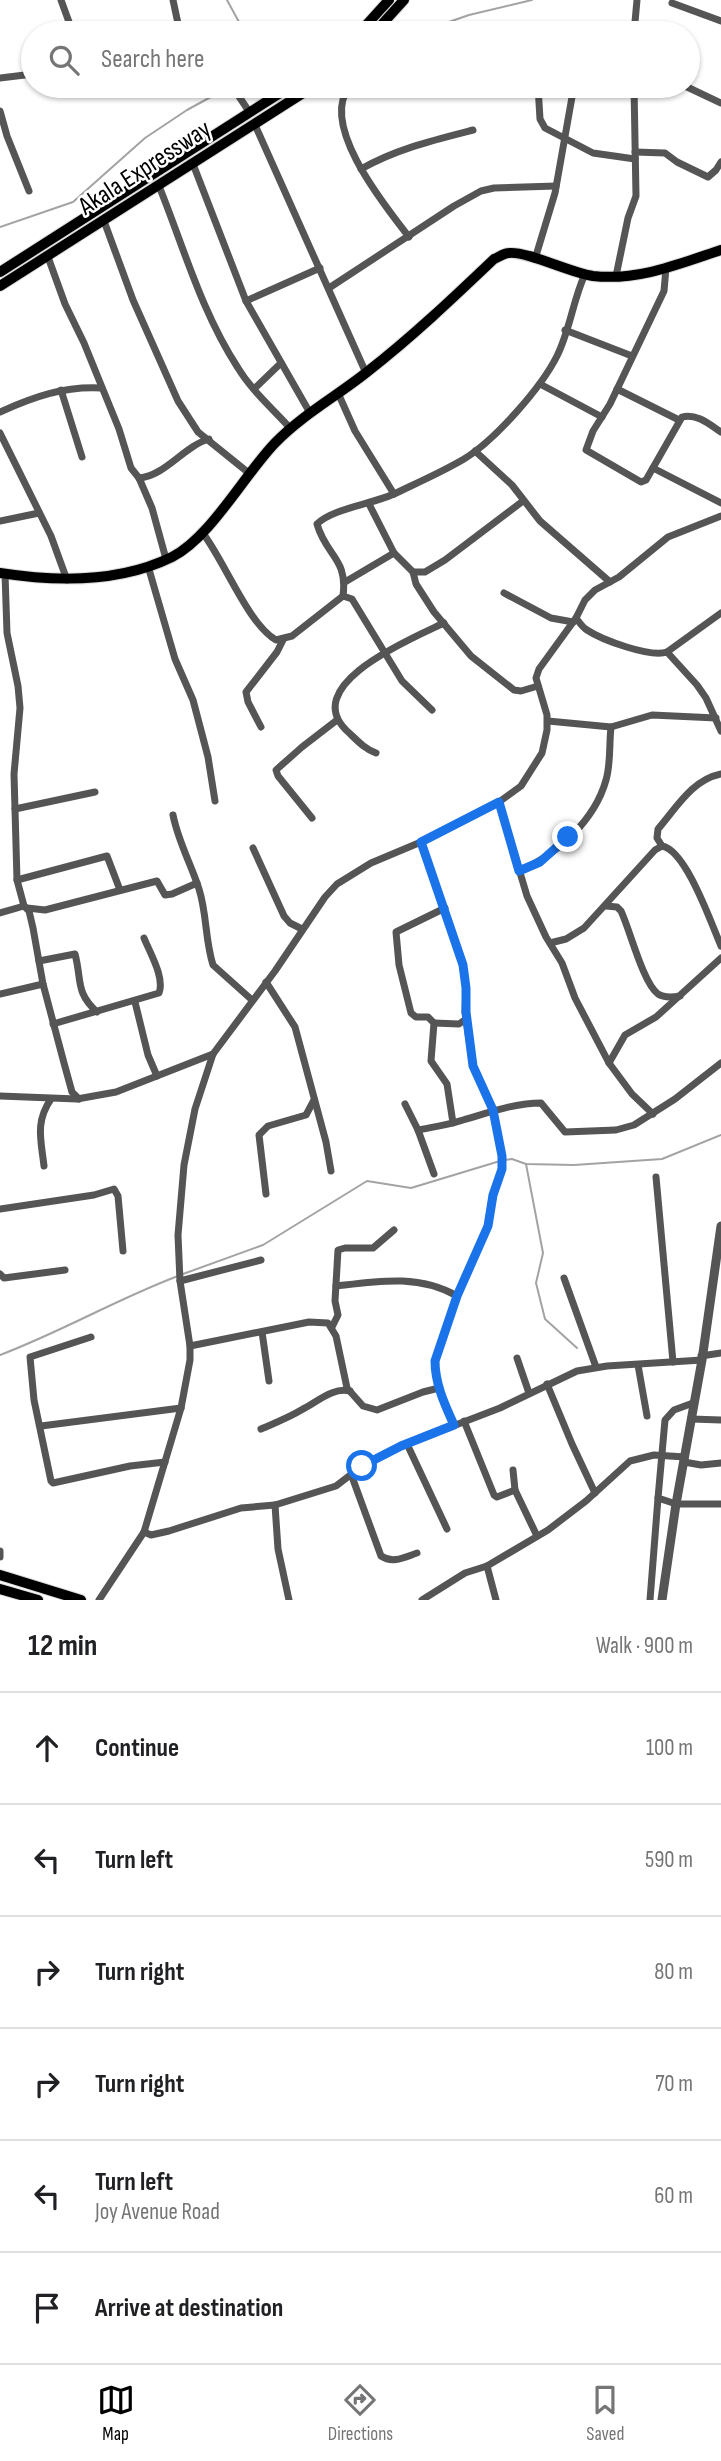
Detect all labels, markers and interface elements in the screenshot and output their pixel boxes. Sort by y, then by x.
search box [21,21,700,98]
icon: search [45,41,83,79]
text: Search here [101,44,204,75]
street label: Akala Expressway [72,114,217,223]
route end [552,821,583,852]
route start [346,1450,377,1481]
text: 12 min [28,1628,97,1664]
text: Walk · 900 m [596,1632,693,1660]
icon: ahead [28,1729,66,1767]
text: Continue [95,1733,179,1764]
text: 100 m [646,1734,693,1762]
icon: left [28,1841,66,1879]
text: Turn left [95,1845,173,1876]
text: 590 m [645,1846,693,1874]
icon: right [28,1953,66,1991]
text: Turn right [95,1957,184,1988]
text: 80 m [654,1958,693,1986]
icon: right [28,2065,66,2103]
text: Turn right [95,2069,184,2100]
text: 70 m [655,2070,693,2098]
text: Turn left [95,2167,173,2198]
icon: left [28,2177,66,2215]
text: 60 m [654,2182,693,2210]
text: Joy Avenue Road [95,2198,220,2226]
icon: arrive [28,2289,66,2327]
text: Arrive at destination [95,2293,283,2324]
tab: Map [97,2381,135,2446]
tab: Directions [328,2381,393,2446]
tab: Saved [586,2381,624,2446]

